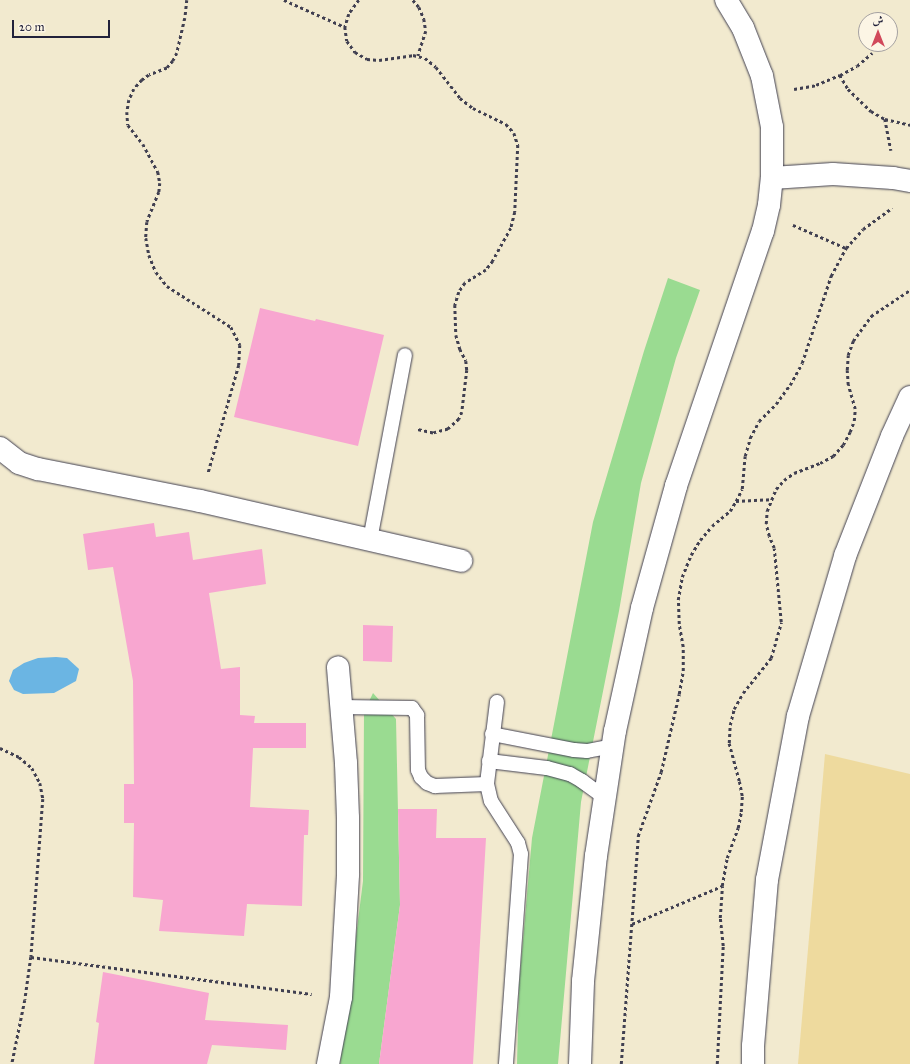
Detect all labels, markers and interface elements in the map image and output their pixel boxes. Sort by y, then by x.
scale bar [14,12,112,38]
north arrow [858,12,898,52]
text: ش [873,14,883,27]
text: 20 m [19,20,45,34]

